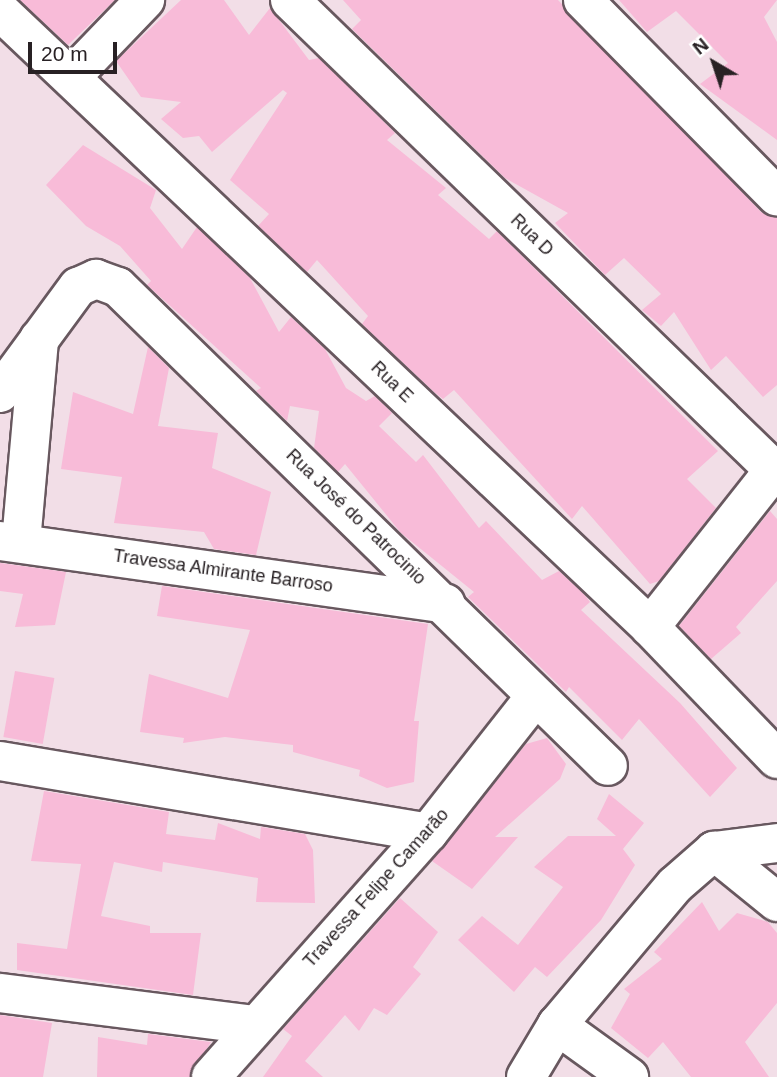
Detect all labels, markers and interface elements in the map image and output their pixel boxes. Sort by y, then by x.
scale bar [32,28,121,72]
north arrow [679,28,749,98]
text: N [689,34,712,59]
text: 20 m [41,42,88,65]
street label: Rua D [506,210,558,260]
street label: Rua E [367,357,417,407]
street label: Rua José do Patrocinio [282,445,430,589]
street label: Travessa Almirante Barroso [111,545,335,597]
street label: Travessa Felipe Camarão [299,804,453,972]

